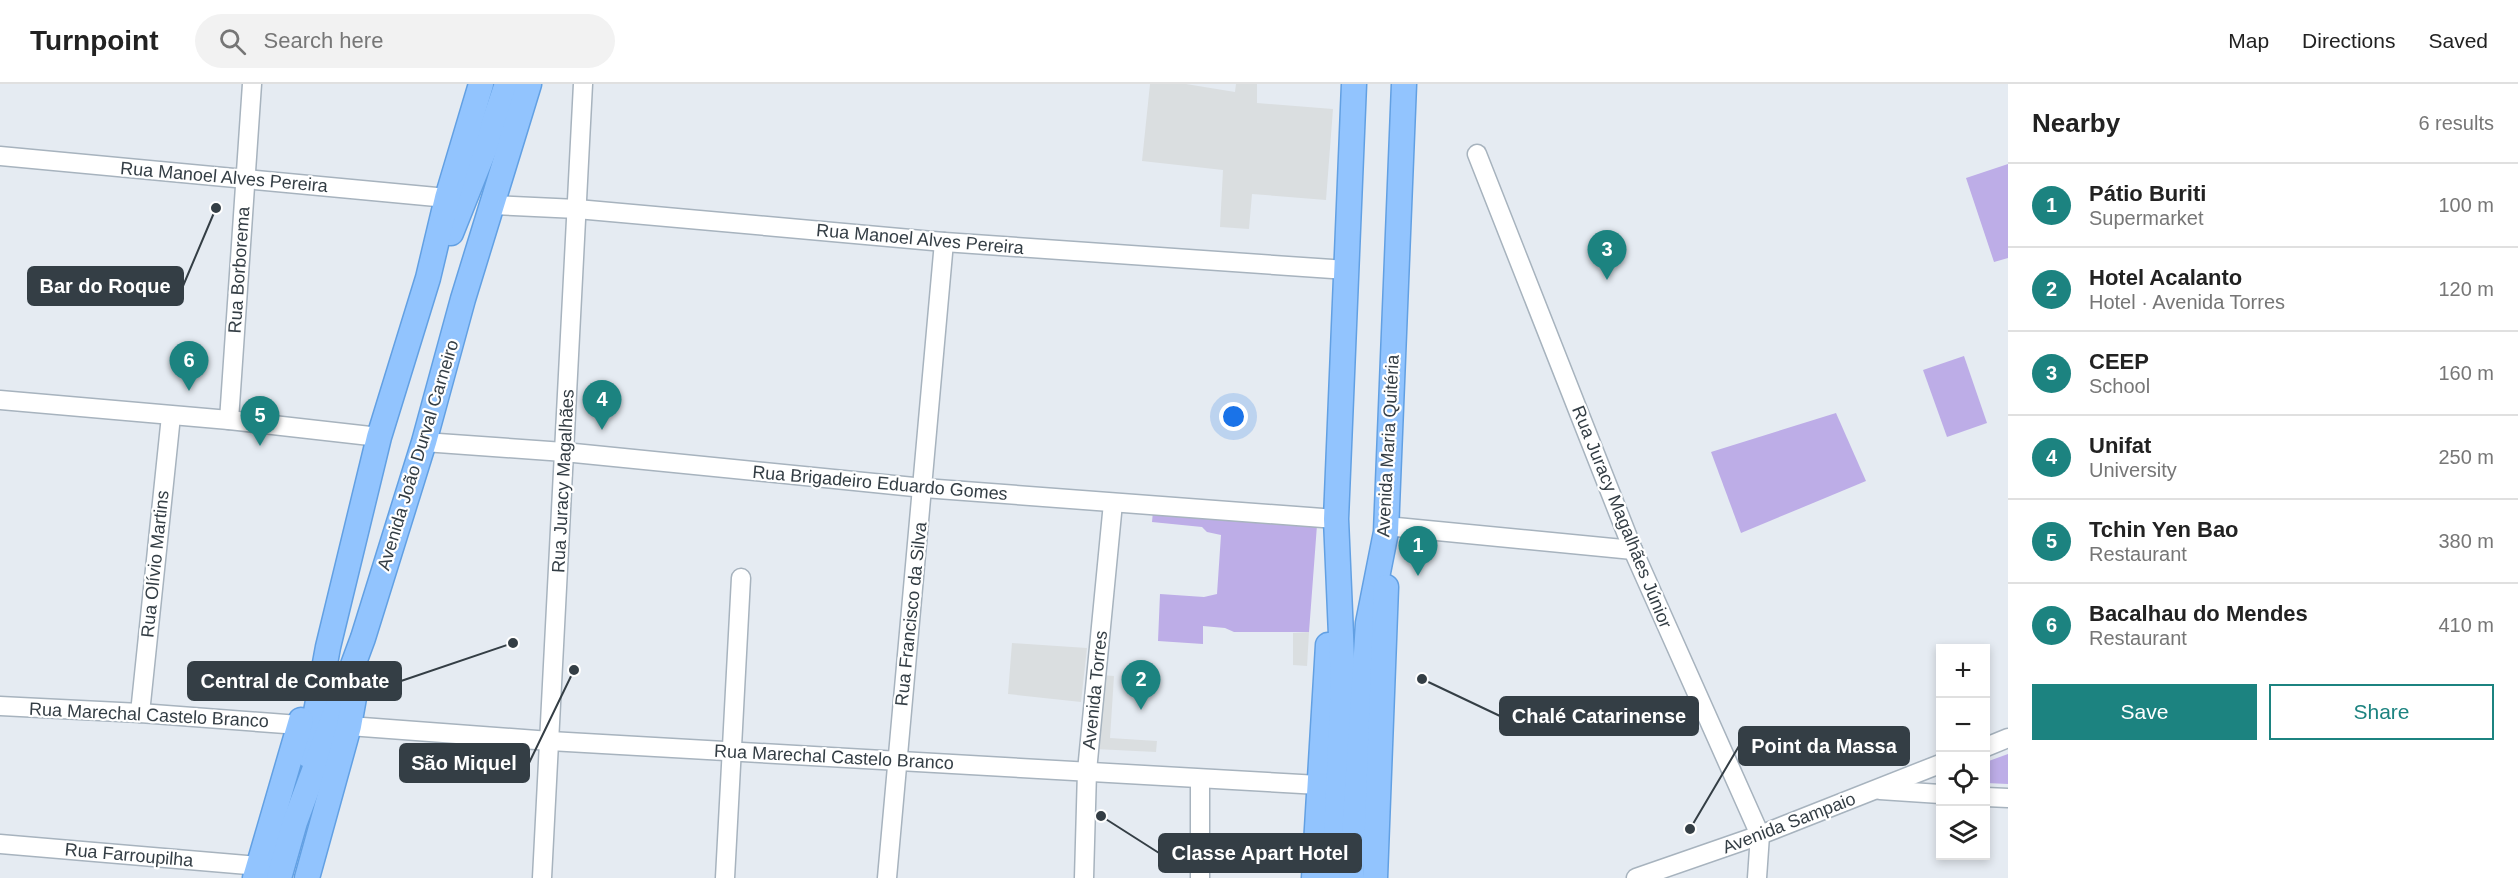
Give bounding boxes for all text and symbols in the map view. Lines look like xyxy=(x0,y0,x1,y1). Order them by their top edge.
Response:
search box xyxy=(195,14,615,68)
text: Turnpoint xyxy=(30,25,159,56)
icon: search xyxy=(216,25,249,58)
text: Search here xyxy=(264,28,383,53)
text: Map xyxy=(2228,29,2269,52)
text: Directions xyxy=(2302,29,2395,52)
text: Saved xyxy=(2428,29,2488,52)
text: Nearby xyxy=(2032,108,2120,138)
text: 6 results xyxy=(2418,112,2494,134)
street label: Rua Manoel Alves Pereira xyxy=(119,158,330,196)
text: Pátio Buriti xyxy=(2089,181,2206,206)
text: 1 xyxy=(2046,194,2057,216)
text: 100 m xyxy=(2438,194,2494,216)
street label: Rua Borborema xyxy=(225,205,253,334)
text: Supermarket xyxy=(2089,207,2204,229)
street label: Rua Manoel Alves Pereira xyxy=(815,220,1026,258)
pin: 3 xyxy=(1588,230,1626,280)
text: Hotel Acalanto xyxy=(2089,265,2242,290)
callout: Bar do Roque xyxy=(28,267,183,305)
text: Bar do Roque xyxy=(39,275,171,297)
text: 2 xyxy=(2046,278,2057,300)
text: 120 m xyxy=(2438,278,2494,300)
text: Hotel · Avenida Torres xyxy=(2089,291,2285,313)
street label: Avenida João Durval Carneiro xyxy=(373,337,463,573)
pin: 6 xyxy=(170,342,208,391)
text: CEEP xyxy=(2089,349,2149,374)
street label: Avenida Maria Quitéria xyxy=(1373,353,1403,538)
text: 3 xyxy=(2046,362,2057,384)
text: 160 m xyxy=(2438,362,2494,384)
text: School xyxy=(2089,375,2150,397)
pin: 4 xyxy=(582,380,622,430)
street label: Rua Juracy Magalhães xyxy=(548,389,578,573)
pin: 5 xyxy=(240,396,280,446)
your location xyxy=(1219,402,1248,431)
street label: Rua Juracy Magalhães Júnior xyxy=(1568,403,1676,631)
text: Unifat xyxy=(2089,433,2151,458)
text: 4 xyxy=(2046,446,2057,468)
text: 250 m xyxy=(2438,446,2494,468)
text: University xyxy=(2089,459,2177,481)
street label: Rua Brigadeiro Eduardo Gomes xyxy=(752,462,1008,504)
street label: Rua Olívio Martins xyxy=(137,489,173,639)
text: Tchin Yen Bao xyxy=(2089,517,2239,542)
street label: Rua Francisco da Silva xyxy=(891,520,931,707)
pin: 1 xyxy=(1398,526,1438,576)
text: 5 xyxy=(2046,530,2057,552)
text: 380 m xyxy=(2438,530,2494,552)
text: Restaurant xyxy=(2089,543,2187,565)
text: Bacalhau do Mendes xyxy=(2089,601,2308,626)
text: 6 xyxy=(2046,614,2057,636)
text: 410 m xyxy=(2438,614,2494,636)
text: Restaurant xyxy=(2089,627,2187,649)
street label: Avenida Torres xyxy=(1079,630,1111,750)
map controls xyxy=(1936,644,1990,860)
button: + xyxy=(1936,644,1990,698)
pin: 2 xyxy=(1122,660,1160,710)
callout: Central de Combate xyxy=(188,662,401,700)
text: Central de Combate xyxy=(201,670,389,692)
button: Save xyxy=(2032,684,2257,740)
button: Share xyxy=(2269,684,2494,740)
callout: Chalé Catarinense xyxy=(1500,697,1698,735)
button: − xyxy=(1936,698,1990,752)
street label: Rua Marechal Castelo Branco xyxy=(29,699,269,731)
text: Chalé Catarinense xyxy=(1512,705,1686,727)
callout: Point da Massa xyxy=(1739,727,1909,765)
text: Point da Massa xyxy=(1751,735,1898,757)
street label: Rua Marechal Castelo Branco xyxy=(714,741,954,773)
callout: São Miquel xyxy=(400,744,529,782)
text: São Miquel xyxy=(411,752,517,774)
button: locate xyxy=(1936,752,1990,806)
street label: Avenida Sampaio xyxy=(1720,788,1858,858)
button: layers xyxy=(1936,806,1990,860)
callout: Classe Apart Hotel xyxy=(1159,834,1361,872)
street label: Rua Farroupilha xyxy=(64,839,195,871)
text: Classe Apart Hotel xyxy=(1171,842,1349,864)

